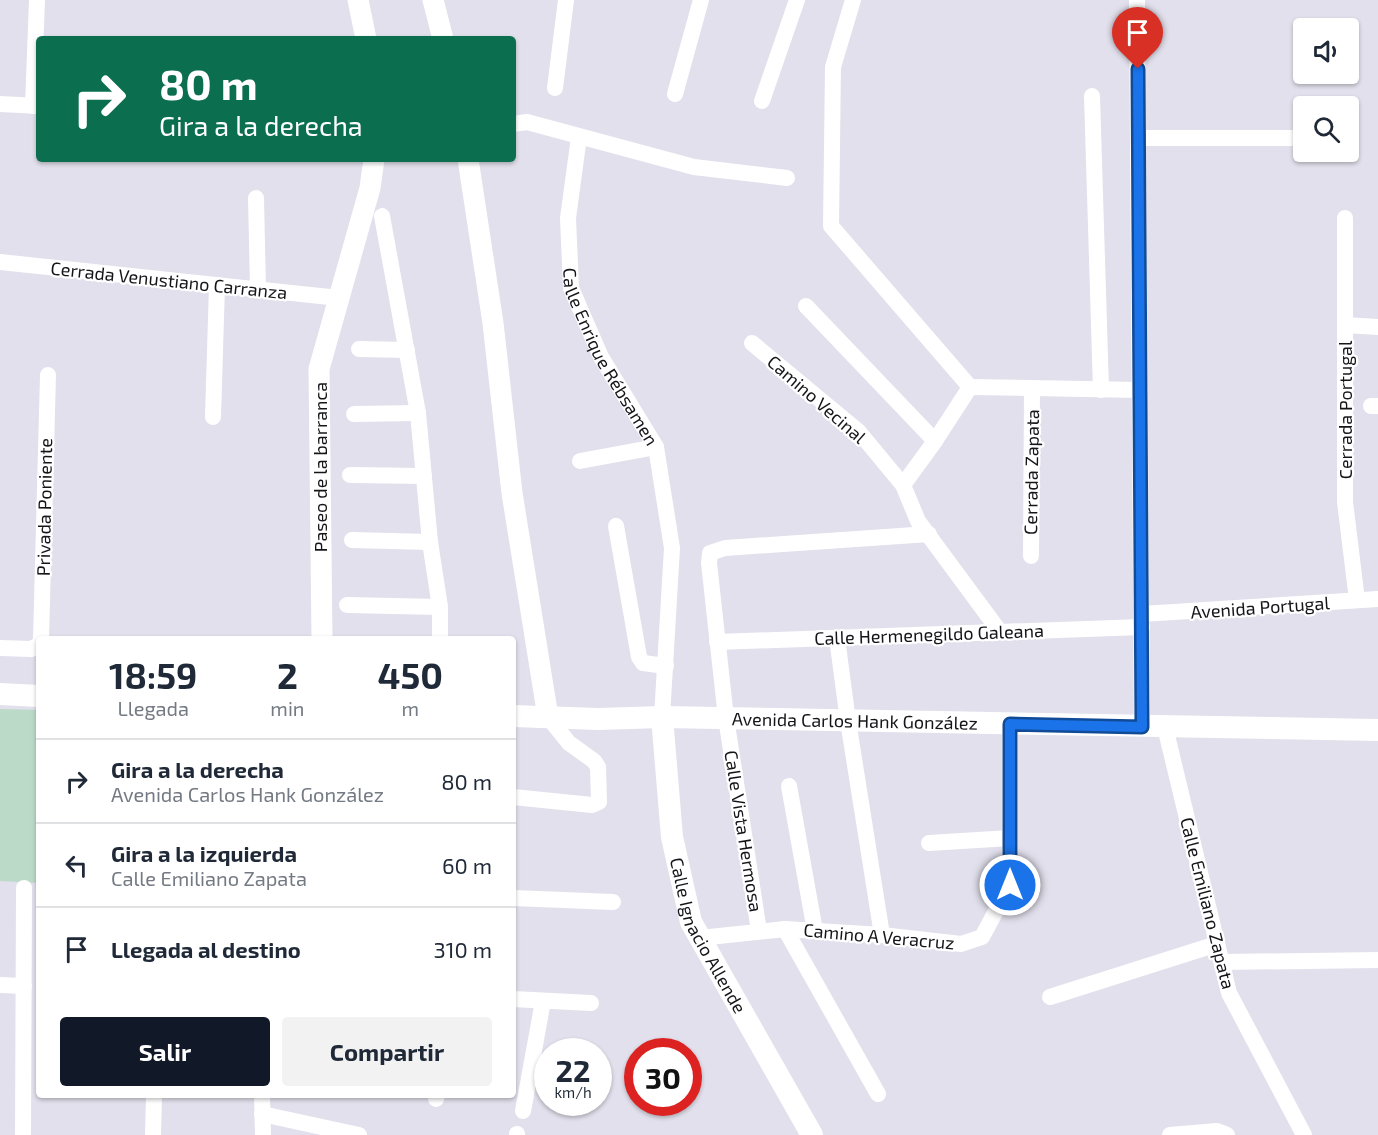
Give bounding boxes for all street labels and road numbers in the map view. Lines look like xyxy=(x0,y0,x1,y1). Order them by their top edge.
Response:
street label: Cerrada Venustiano Carranza xyxy=(50,257,288,303)
street label: Calle Enrique Rébsamen xyxy=(559,267,663,449)
street label: Cerrada Portugal xyxy=(1334,340,1356,479)
street label: Camino Vecinal xyxy=(763,350,871,448)
street label: Paseo de la barranca xyxy=(309,382,331,552)
street label: Cerrada Zapata xyxy=(1019,409,1043,535)
street label: Privada Poniente xyxy=(32,438,56,576)
street label: Avenida Portugal xyxy=(1190,591,1331,623)
street label: Calle Hermenegildo Galeana xyxy=(814,619,1044,649)
street label: Avenida Carlos Hank González xyxy=(732,707,978,734)
street label: Calle Vista Hermosa xyxy=(720,749,768,913)
street label: Calle Emiliano Zapata xyxy=(1176,815,1240,991)
street label: Calle Ignacio Allende xyxy=(666,855,751,1017)
street label: Camino A Veracruz xyxy=(803,918,955,954)

